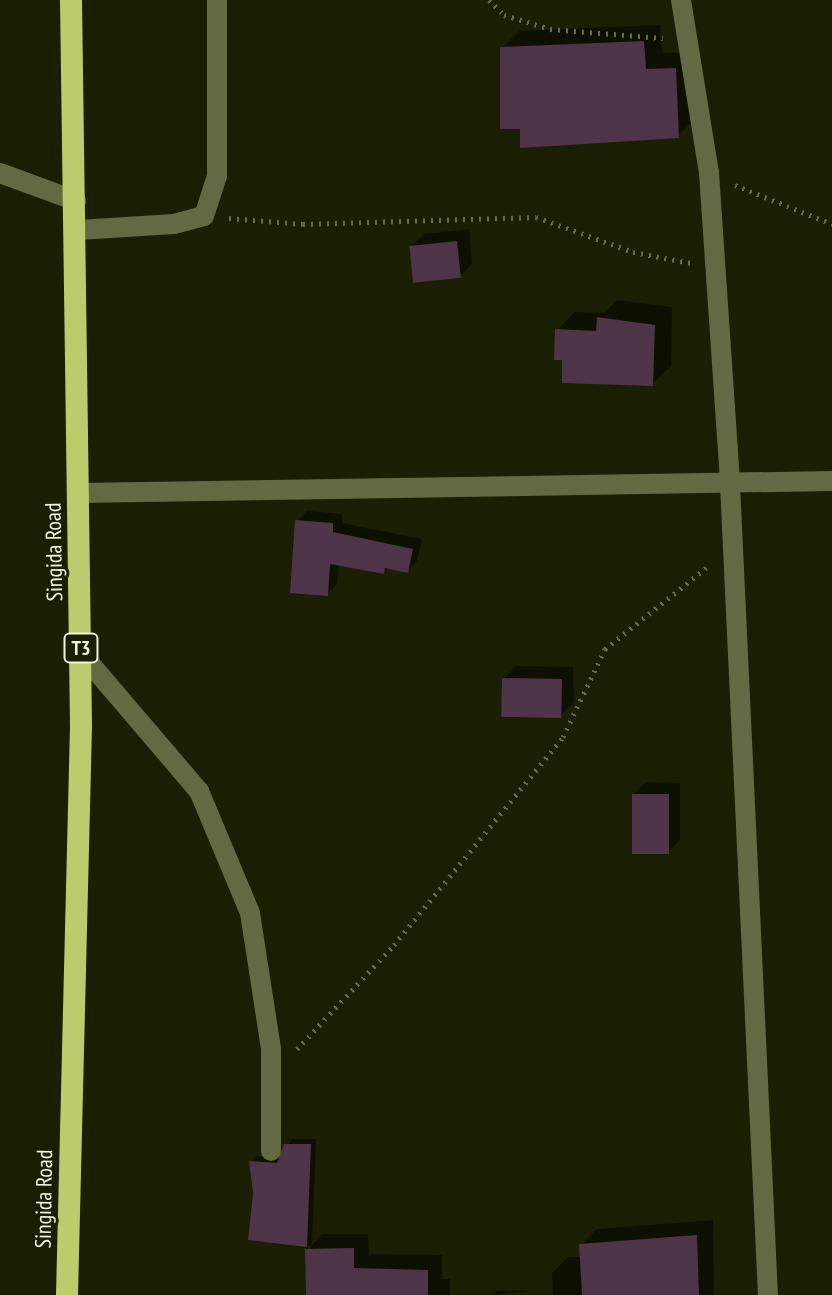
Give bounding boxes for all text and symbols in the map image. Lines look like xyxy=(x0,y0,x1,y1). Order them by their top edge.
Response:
street label: Singida Road xyxy=(40,502,68,602)
road number: T3 xyxy=(63,632,99,664)
street label: Singida Road xyxy=(30,1149,58,1249)

